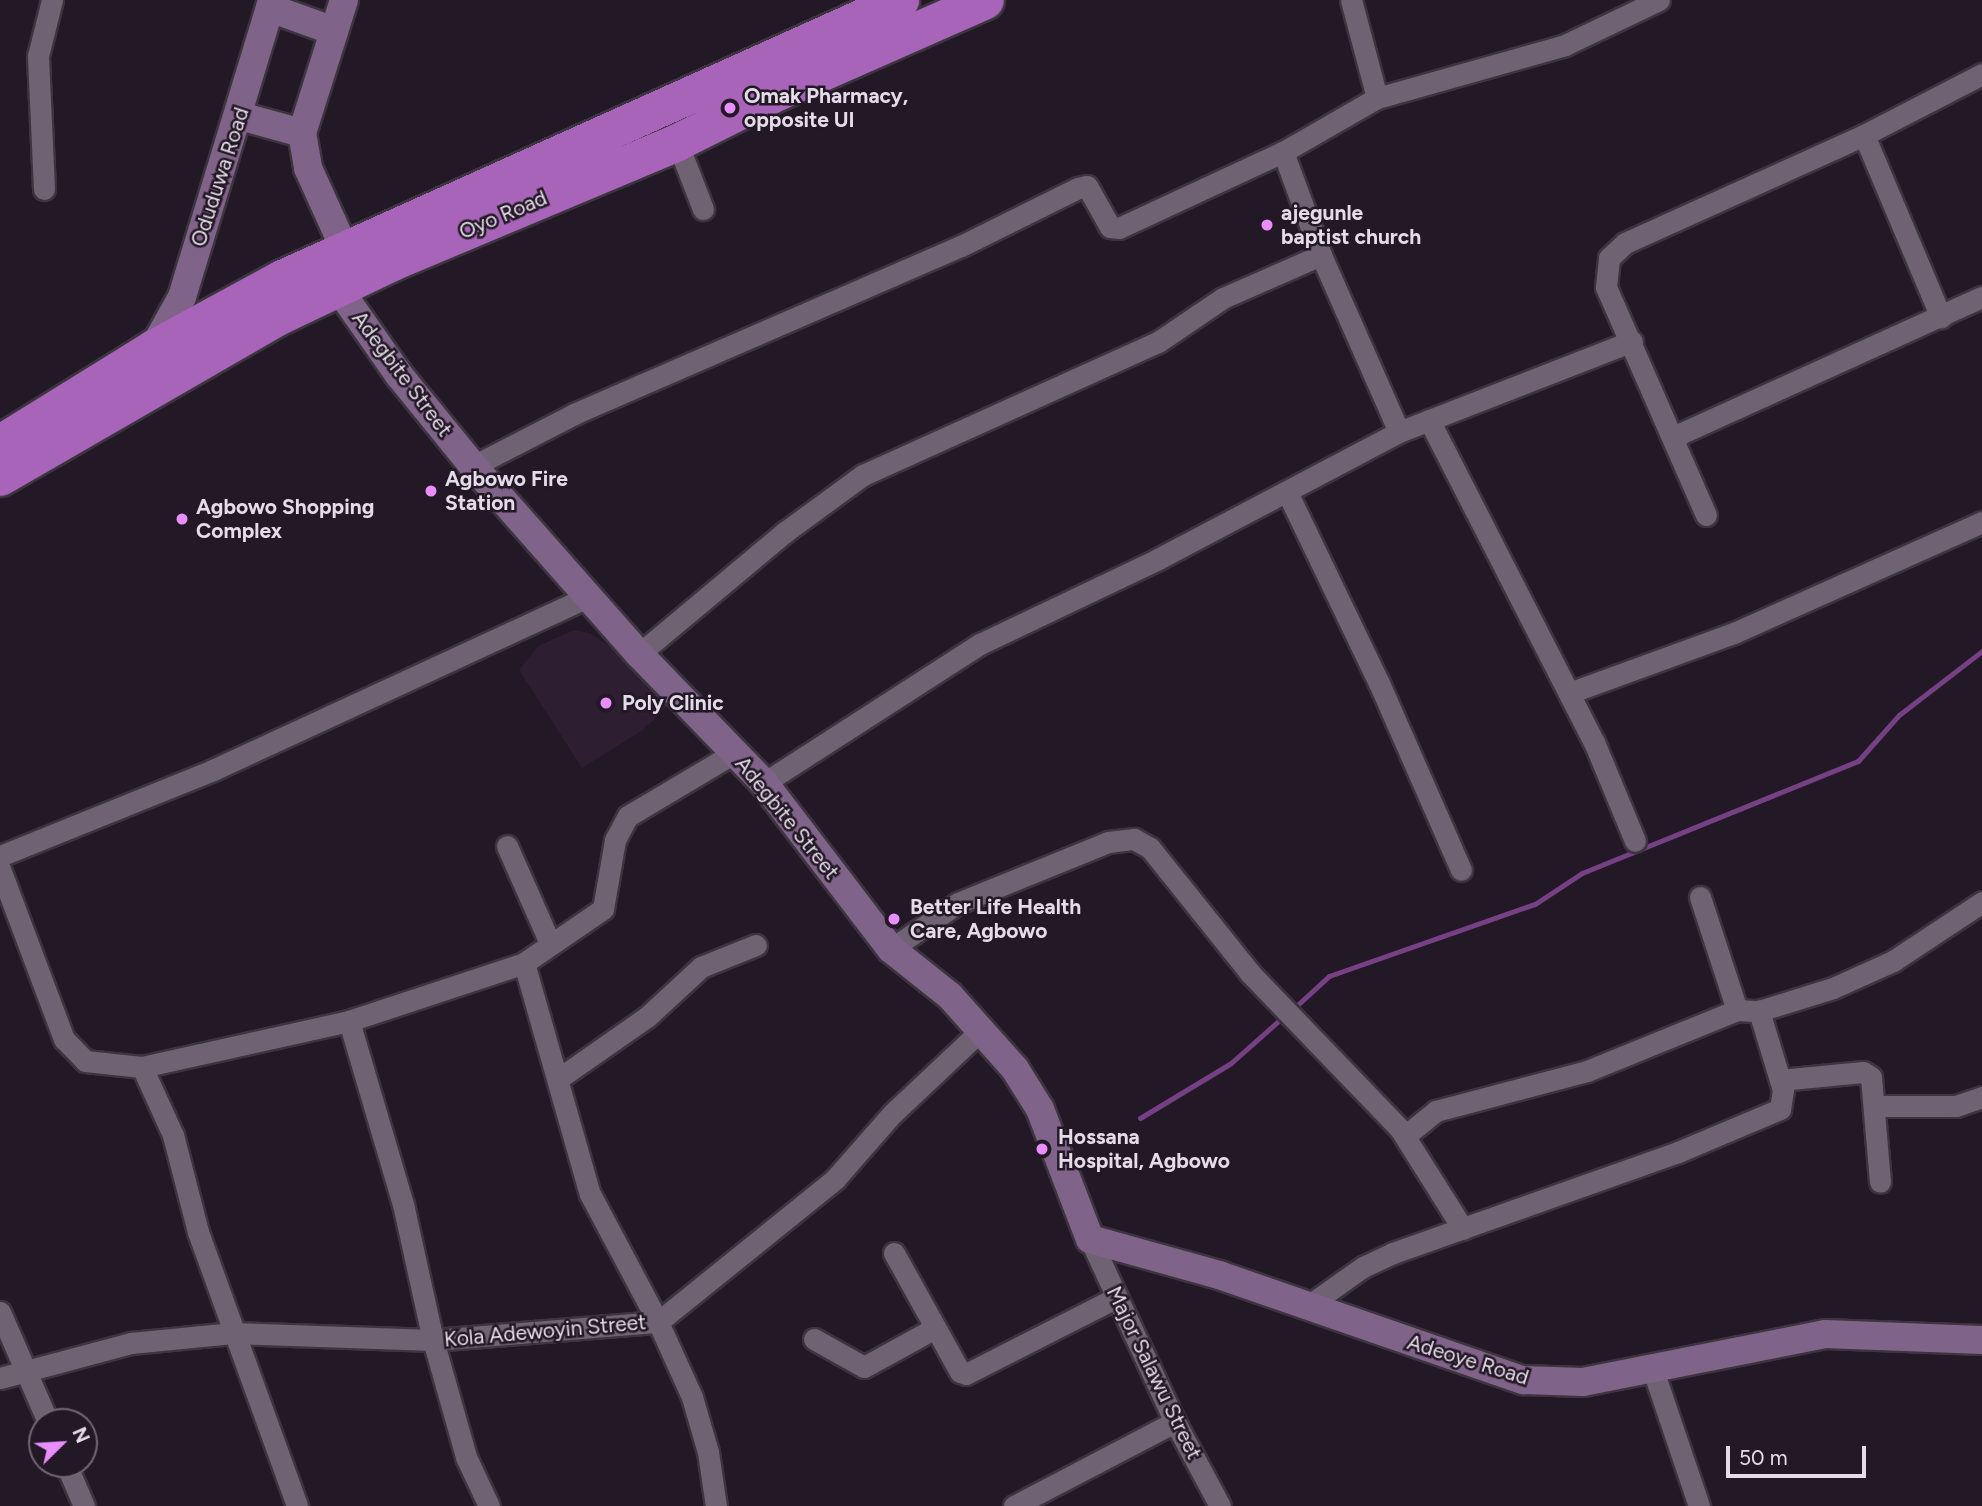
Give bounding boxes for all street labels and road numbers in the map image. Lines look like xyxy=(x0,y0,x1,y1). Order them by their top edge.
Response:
street label: Oduduwa Road xyxy=(186,104,254,250)
street label: Oyo Road xyxy=(455,185,551,245)
street label: Adegbite Street xyxy=(347,306,457,442)
street label: Adegbite Street xyxy=(730,752,844,884)
street label: Major Salawu Street xyxy=(1101,1282,1207,1464)
street label: Kola Adewoyin Street xyxy=(443,1310,647,1352)
street label: Adeoye Road xyxy=(1404,1330,1532,1390)

